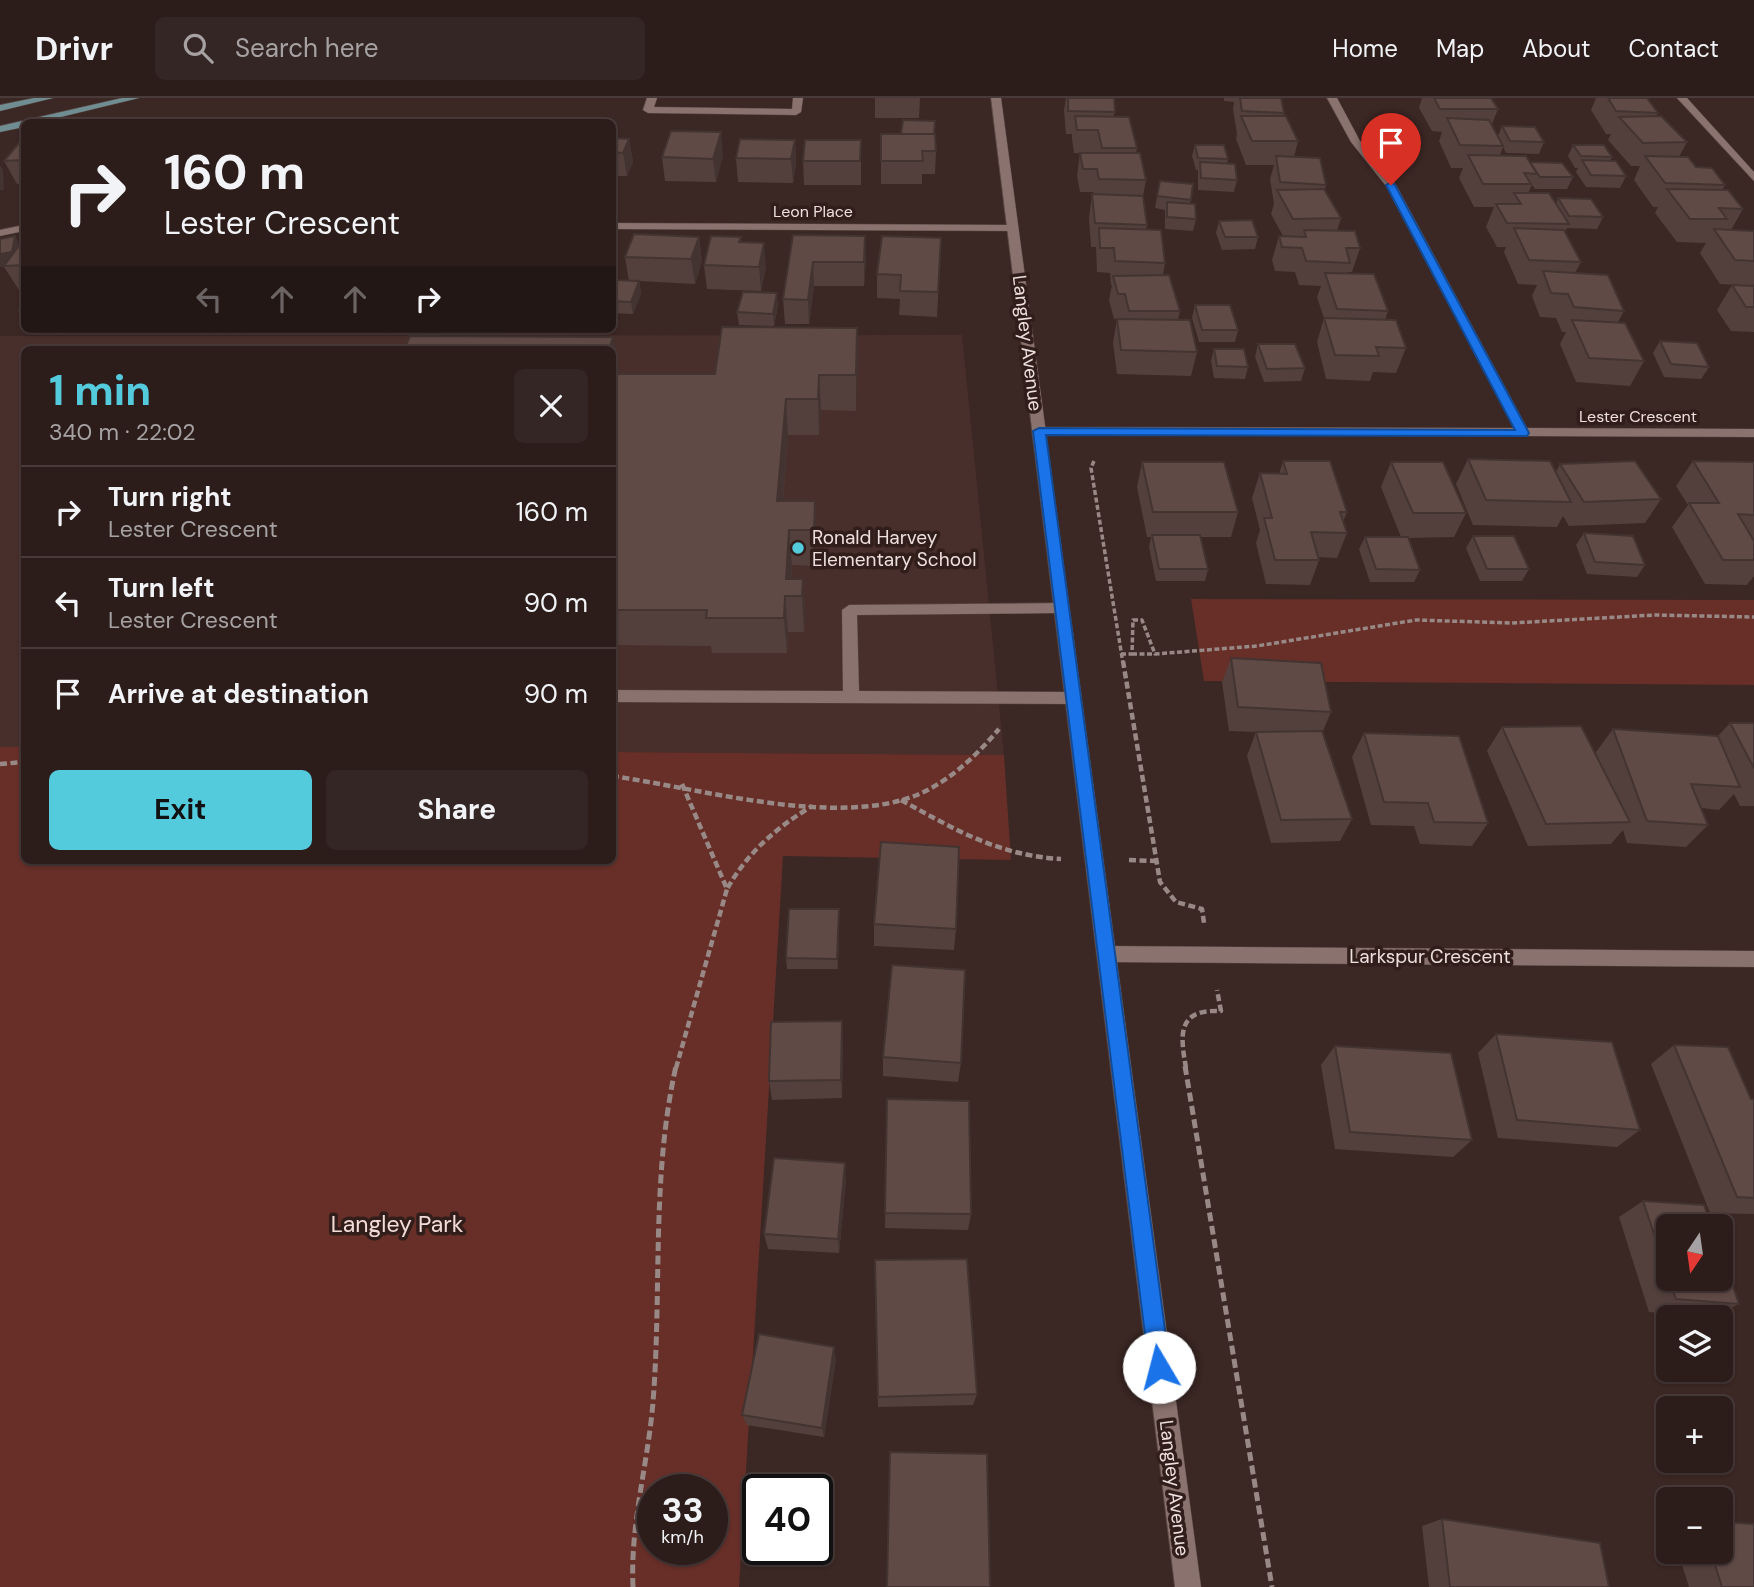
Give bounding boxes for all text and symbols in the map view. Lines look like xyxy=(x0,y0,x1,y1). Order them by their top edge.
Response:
search box xyxy=(155,17,645,80)
text: Drivr xyxy=(35,27,113,70)
icon: search xyxy=(179,29,217,67)
text: Search here xyxy=(235,31,378,65)
text: Home xyxy=(1332,33,1398,64)
text: Map xyxy=(1436,33,1484,64)
text: About xyxy=(1522,33,1591,64)
text: Contact xyxy=(1629,33,1719,64)
pin xyxy=(1361,113,1421,185)
icon: arrive xyxy=(1372,124,1410,162)
text: 160 m xyxy=(164,140,305,204)
icon: right xyxy=(49,147,140,238)
street label: Leon Place xyxy=(773,201,853,222)
text: Lester Crescent xyxy=(164,202,400,244)
street label: Langley Avenue xyxy=(1007,274,1048,412)
icon: left xyxy=(190,280,228,318)
icon: ahead xyxy=(263,280,301,318)
icon: ahead xyxy=(336,280,374,318)
icon: right xyxy=(409,280,447,318)
text: 1 min xyxy=(49,363,151,418)
button: close xyxy=(514,369,588,443)
street label: Lester Crescent xyxy=(1579,406,1697,427)
text: 340 m · 22:02 xyxy=(49,417,196,447)
text: Turn right xyxy=(108,480,232,514)
icon: right xyxy=(49,493,87,531)
text: 160 m xyxy=(516,495,588,529)
text: Lester Crescent xyxy=(108,514,278,544)
place label: Ronald Harvey Elementary School xyxy=(812,525,976,572)
marker: Ronald Harvey Elementary School xyxy=(790,540,806,556)
text: Turn left xyxy=(108,571,215,605)
icon: left xyxy=(49,584,87,622)
text: 90 m xyxy=(524,586,588,620)
text: Lester Crescent xyxy=(108,605,278,635)
icon: arrive xyxy=(49,675,87,713)
text: Arrive at destination xyxy=(108,677,369,711)
text: 90 m xyxy=(524,677,588,711)
button: Exit xyxy=(49,770,312,850)
button: Share xyxy=(326,770,588,850)
street label: Larkspur Crescent xyxy=(1349,944,1511,969)
park label: Langley Park xyxy=(331,1209,464,1239)
north arrow xyxy=(1656,1214,1732,1292)
map controls xyxy=(1656,1214,1733,1564)
button: layers xyxy=(1656,1305,1733,1382)
position arrow xyxy=(1122,1330,1196,1404)
button: + xyxy=(1656,1396,1733,1473)
street label: Langley Avenue xyxy=(1154,1419,1195,1557)
speed limit sign: 40 xyxy=(742,1474,833,1565)
text: 33 xyxy=(661,1487,704,1533)
button: − xyxy=(1656,1487,1733,1564)
text: km/h xyxy=(661,1525,704,1549)

